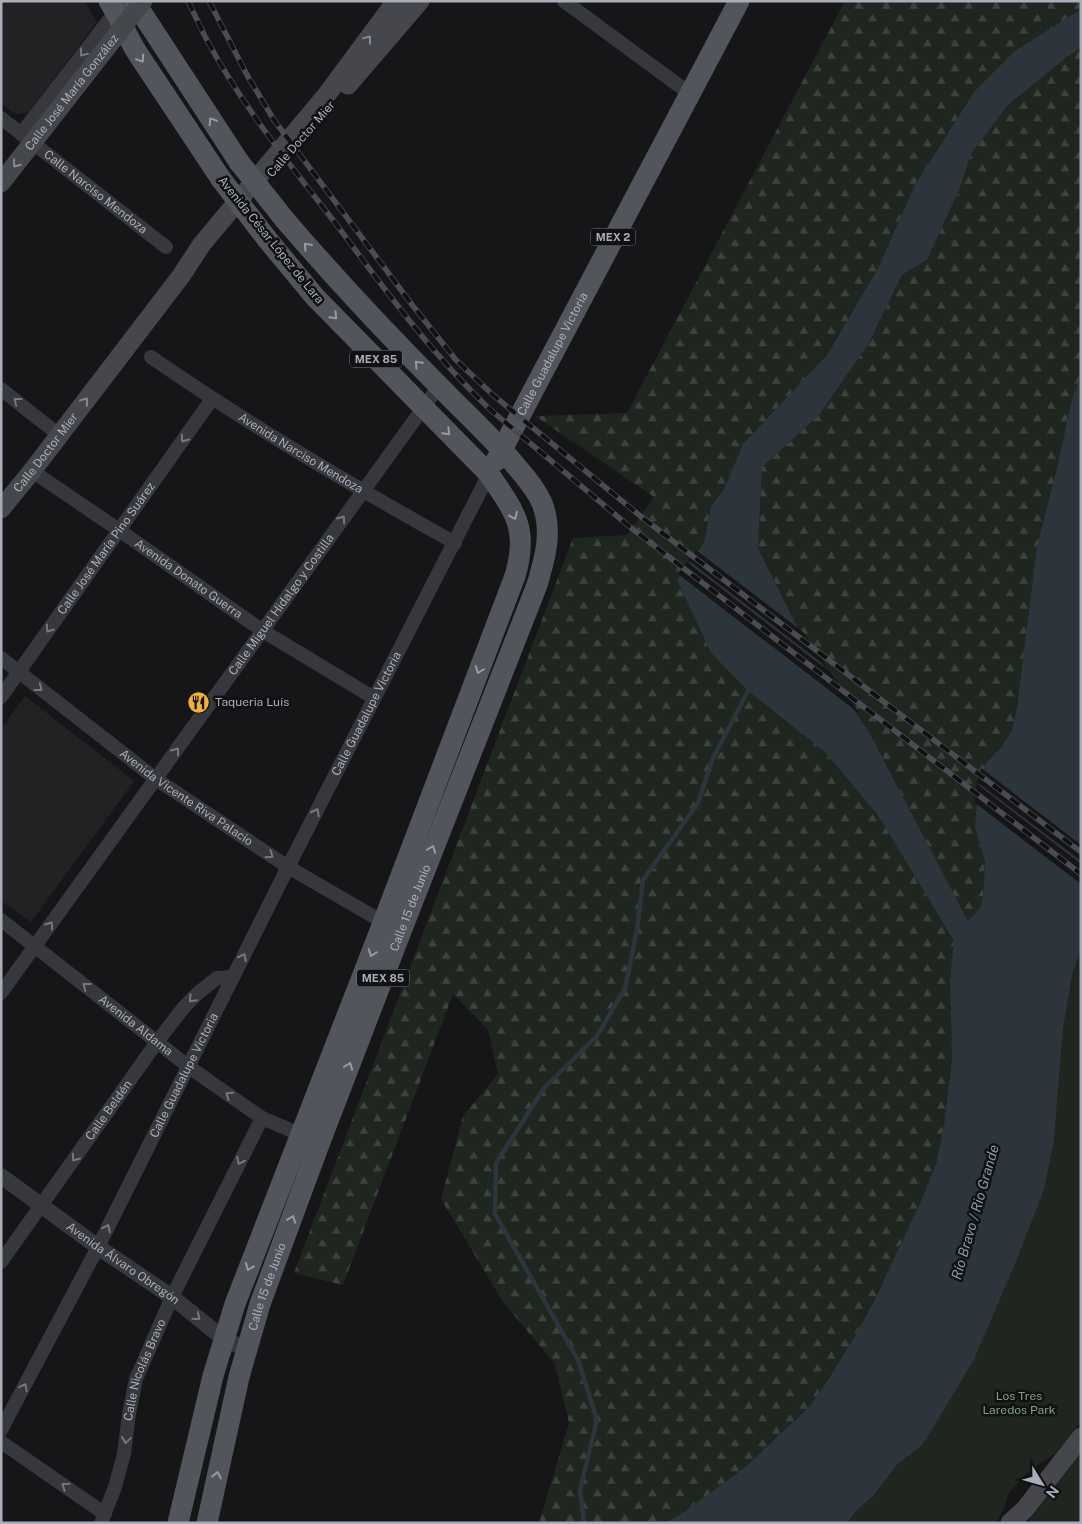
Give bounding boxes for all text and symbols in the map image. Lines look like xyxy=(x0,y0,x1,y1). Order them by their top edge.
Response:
street label: Calle José María González xyxy=(22,31,122,153)
one-way arrow xyxy=(362,35,371,45)
one-way arrow xyxy=(81,47,89,56)
one-way arrow xyxy=(135,53,144,63)
street label: Calle Doctor Mier xyxy=(264,98,338,180)
one-way arrow xyxy=(209,117,218,127)
street label: Calle Narciso Mendoza xyxy=(41,147,150,237)
one-way arrow xyxy=(13,158,22,168)
street label: Avenida César López de Lara xyxy=(215,174,327,306)
road number: MEX 2 xyxy=(590,228,636,246)
one-way arrow xyxy=(304,242,313,251)
street label: Calle Guadalupe Victoria xyxy=(514,290,591,418)
one-way arrow xyxy=(328,310,337,319)
road number: MEX 85 xyxy=(350,350,402,368)
one-way arrow xyxy=(415,361,424,370)
one-way arrow xyxy=(13,397,22,406)
one-way arrow xyxy=(79,397,88,407)
street label: Calle Doctor Mier xyxy=(11,410,81,495)
street label: Avenida Narciso Mendoza xyxy=(236,410,366,496)
one-way arrow xyxy=(441,426,450,435)
one-way arrow xyxy=(181,433,189,442)
street label: Calle José María Pino Suárez xyxy=(55,479,158,617)
one-way arrow xyxy=(508,511,518,520)
one-way arrow xyxy=(336,515,345,525)
street label: Calle Miguel Hidalgo y Costilla xyxy=(226,531,337,678)
street label: Avenida Donato Guerra xyxy=(132,536,245,621)
one-way arrow xyxy=(46,623,55,633)
street label: Calle Guadalupe Victoria xyxy=(329,649,404,778)
one-way arrow xyxy=(475,665,486,674)
one-way arrow xyxy=(33,683,42,691)
restaurant icon: Taqueria Luis xyxy=(187,690,211,714)
place label: Taqueria Luis xyxy=(215,695,289,709)
street label: Avenida Vicente Riva Palacio xyxy=(117,746,256,849)
one-way arrow xyxy=(170,747,179,757)
one-way arrow xyxy=(310,808,320,817)
one-way arrow xyxy=(426,846,436,854)
one-way arrow xyxy=(265,849,274,858)
street label: Calle 15 de Junio xyxy=(387,862,434,953)
one-way arrow xyxy=(44,921,53,931)
one-way arrow xyxy=(368,948,378,956)
one-way arrow xyxy=(237,953,247,962)
road number: MEX 85 xyxy=(357,970,409,986)
one-way arrow xyxy=(82,983,92,992)
street label: Avenida Aldama xyxy=(96,992,175,1059)
one-way arrow xyxy=(189,993,198,1002)
street label: Calle Guadalupe Victoria xyxy=(147,1011,221,1140)
one-way arrow xyxy=(343,1063,353,1071)
street label: Calle Beldén xyxy=(82,1077,135,1143)
one-way arrow xyxy=(225,1092,235,1101)
water label: Río Bravo / Rio Grande xyxy=(948,1142,1002,1281)
one-way arrow xyxy=(72,1152,81,1162)
one-way arrow xyxy=(236,1156,246,1165)
one-way arrow xyxy=(286,1215,296,1223)
street label: Avenida Álvaro Obregón xyxy=(64,1219,182,1307)
one-way arrow xyxy=(101,1224,111,1233)
street label: Calle 15 de Junio xyxy=(246,1241,289,1332)
one-way arrow xyxy=(245,1262,256,1271)
one-way arrow xyxy=(191,1312,200,1320)
street label: Calle Nicolás Bravo xyxy=(121,1317,169,1422)
one-way arrow xyxy=(18,1383,28,1392)
park label: Los Tres Laredos Park xyxy=(982,1389,1056,1417)
one-way arrow xyxy=(121,1435,131,1444)
north arrow xyxy=(1017,1459,1067,1509)
one-way arrow xyxy=(211,1471,222,1479)
one-way arrow xyxy=(61,1483,71,1492)
text: N xyxy=(1043,1483,1062,1501)

